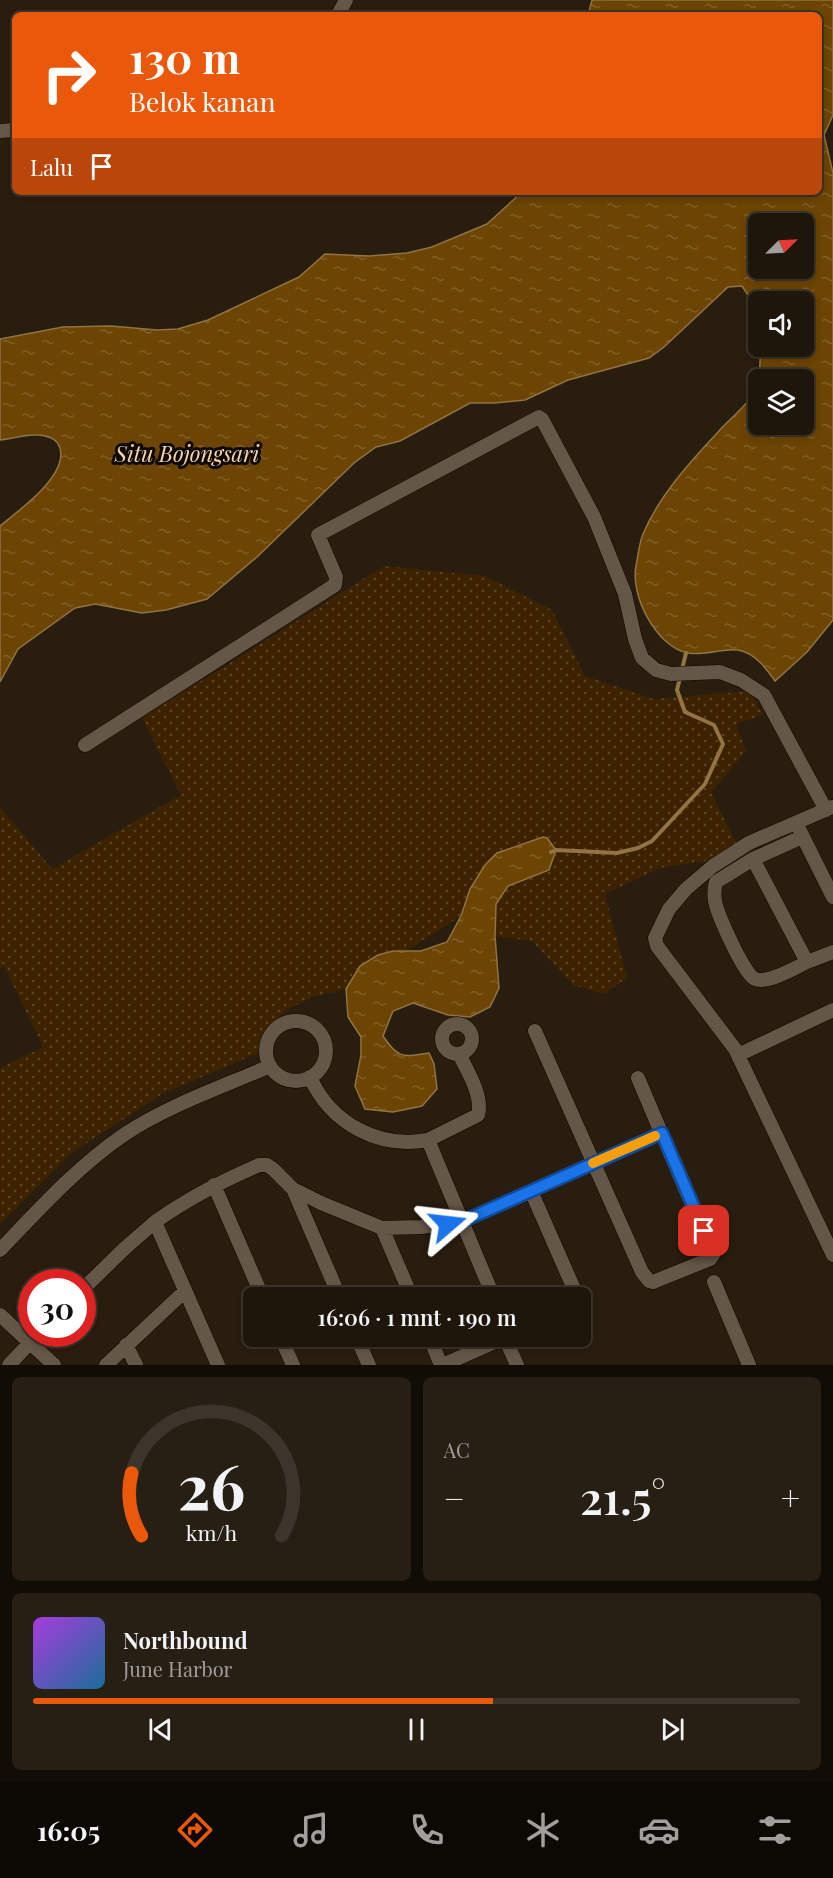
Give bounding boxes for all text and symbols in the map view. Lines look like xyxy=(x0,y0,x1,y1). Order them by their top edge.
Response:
text: 130 m xyxy=(129,29,240,85)
icon: right xyxy=(30,36,108,114)
text: Belok kanan xyxy=(129,83,276,119)
icon: arrive xyxy=(85,150,118,183)
text: Lalu xyxy=(30,152,73,182)
north arrow xyxy=(748,213,814,279)
map controls xyxy=(748,213,814,435)
button: sound xyxy=(748,291,814,357)
button: layers xyxy=(748,369,814,435)
water label: Situ Bojongsari xyxy=(114,438,259,468)
position arrow xyxy=(416,1192,480,1256)
pin xyxy=(678,1205,729,1256)
icon: arrive xyxy=(687,1214,720,1247)
speed limit sign: 30 xyxy=(18,1269,96,1347)
text: 16:06 · 1 mnt · 190 m xyxy=(318,1302,516,1332)
text: AC xyxy=(444,1436,470,1463)
text: 26 xyxy=(177,1442,245,1526)
text: 21.5° xyxy=(580,1466,666,1526)
text: − xyxy=(444,1475,465,1519)
text: + xyxy=(781,1475,800,1519)
text: km/h xyxy=(186,1518,237,1546)
text: Northbound xyxy=(123,1625,248,1655)
text: June Harbor xyxy=(123,1655,233,1682)
icon: previous xyxy=(144,1713,177,1746)
icon: pause xyxy=(400,1713,433,1746)
icon: next xyxy=(656,1713,689,1746)
icon: directions xyxy=(174,1809,216,1851)
icon: music xyxy=(290,1809,332,1851)
icon: phone xyxy=(406,1809,448,1851)
icon: climate xyxy=(522,1809,564,1851)
icon: car xyxy=(638,1809,680,1851)
icon: filters xyxy=(754,1809,796,1851)
text: 16:05 xyxy=(37,1812,100,1848)

